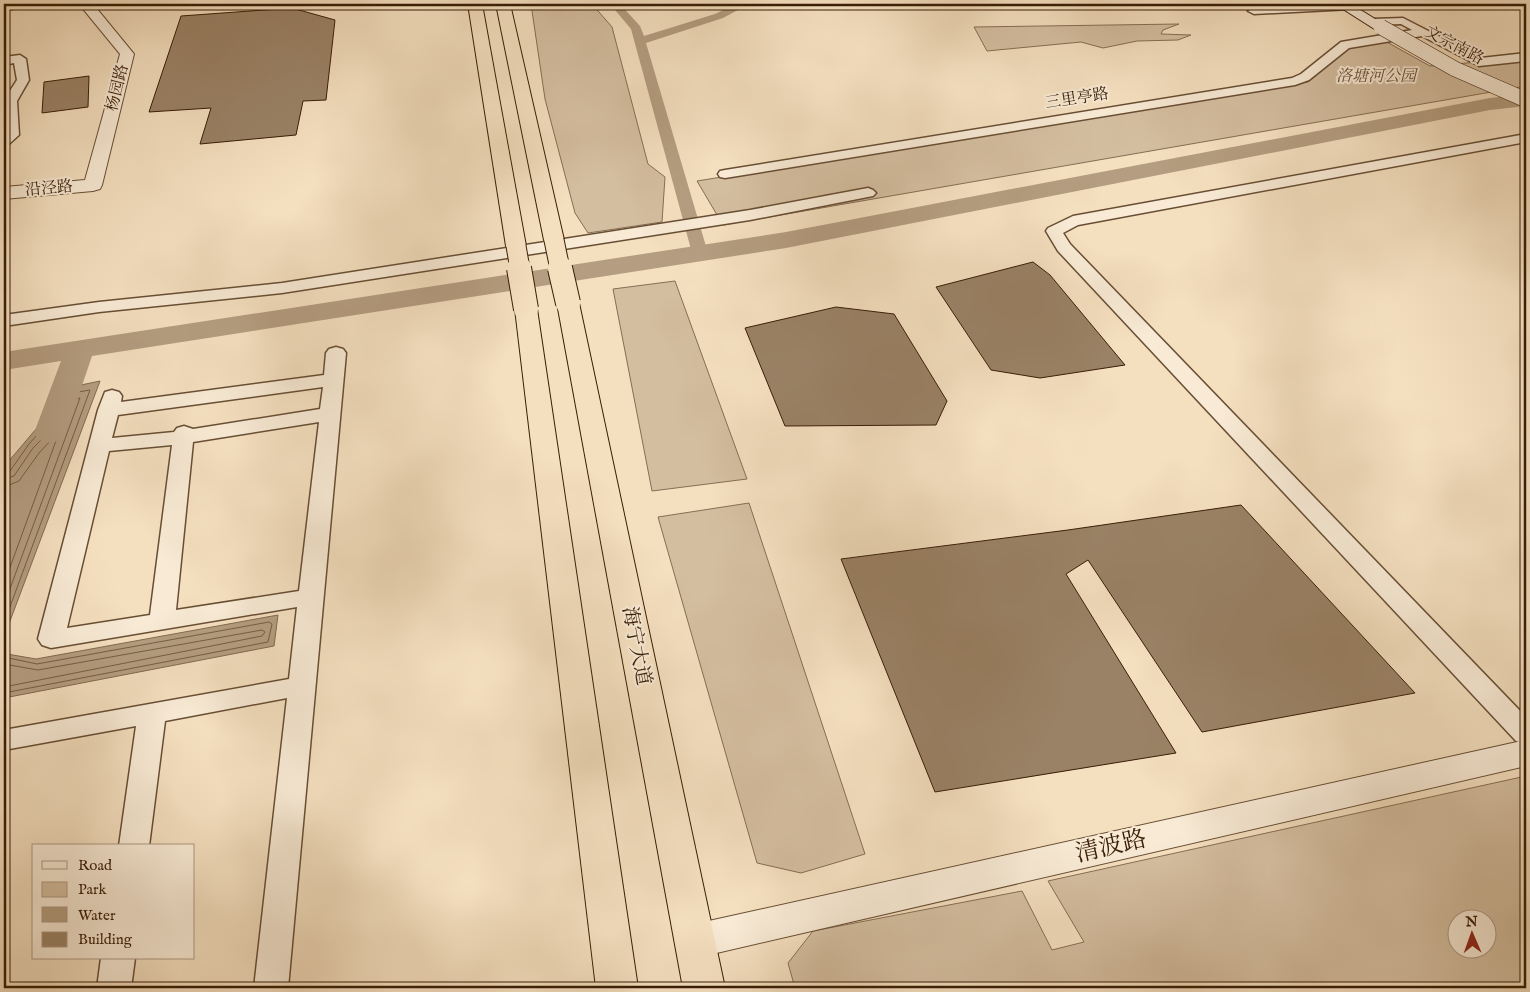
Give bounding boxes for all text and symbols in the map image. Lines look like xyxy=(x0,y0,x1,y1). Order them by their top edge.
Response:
street label: 文宗南路 xyxy=(1421,22,1487,70)
street label: 杨园路 xyxy=(102,62,134,114)
park label: 洛塘河公园 xyxy=(1336,67,1419,87)
street label: 三里亭路 xyxy=(1044,84,1110,114)
street label: 沿泾路 xyxy=(24,177,74,201)
street label: 海宁大道 xyxy=(616,604,656,688)
street label: 清波路 xyxy=(1072,824,1150,870)
legend xyxy=(32,844,195,960)
text: Road xyxy=(78,856,113,875)
text: Park xyxy=(78,880,108,899)
text: Water xyxy=(78,906,116,925)
north arrow xyxy=(1448,910,1498,960)
text: N xyxy=(1464,913,1478,931)
text: Building xyxy=(78,930,133,949)

